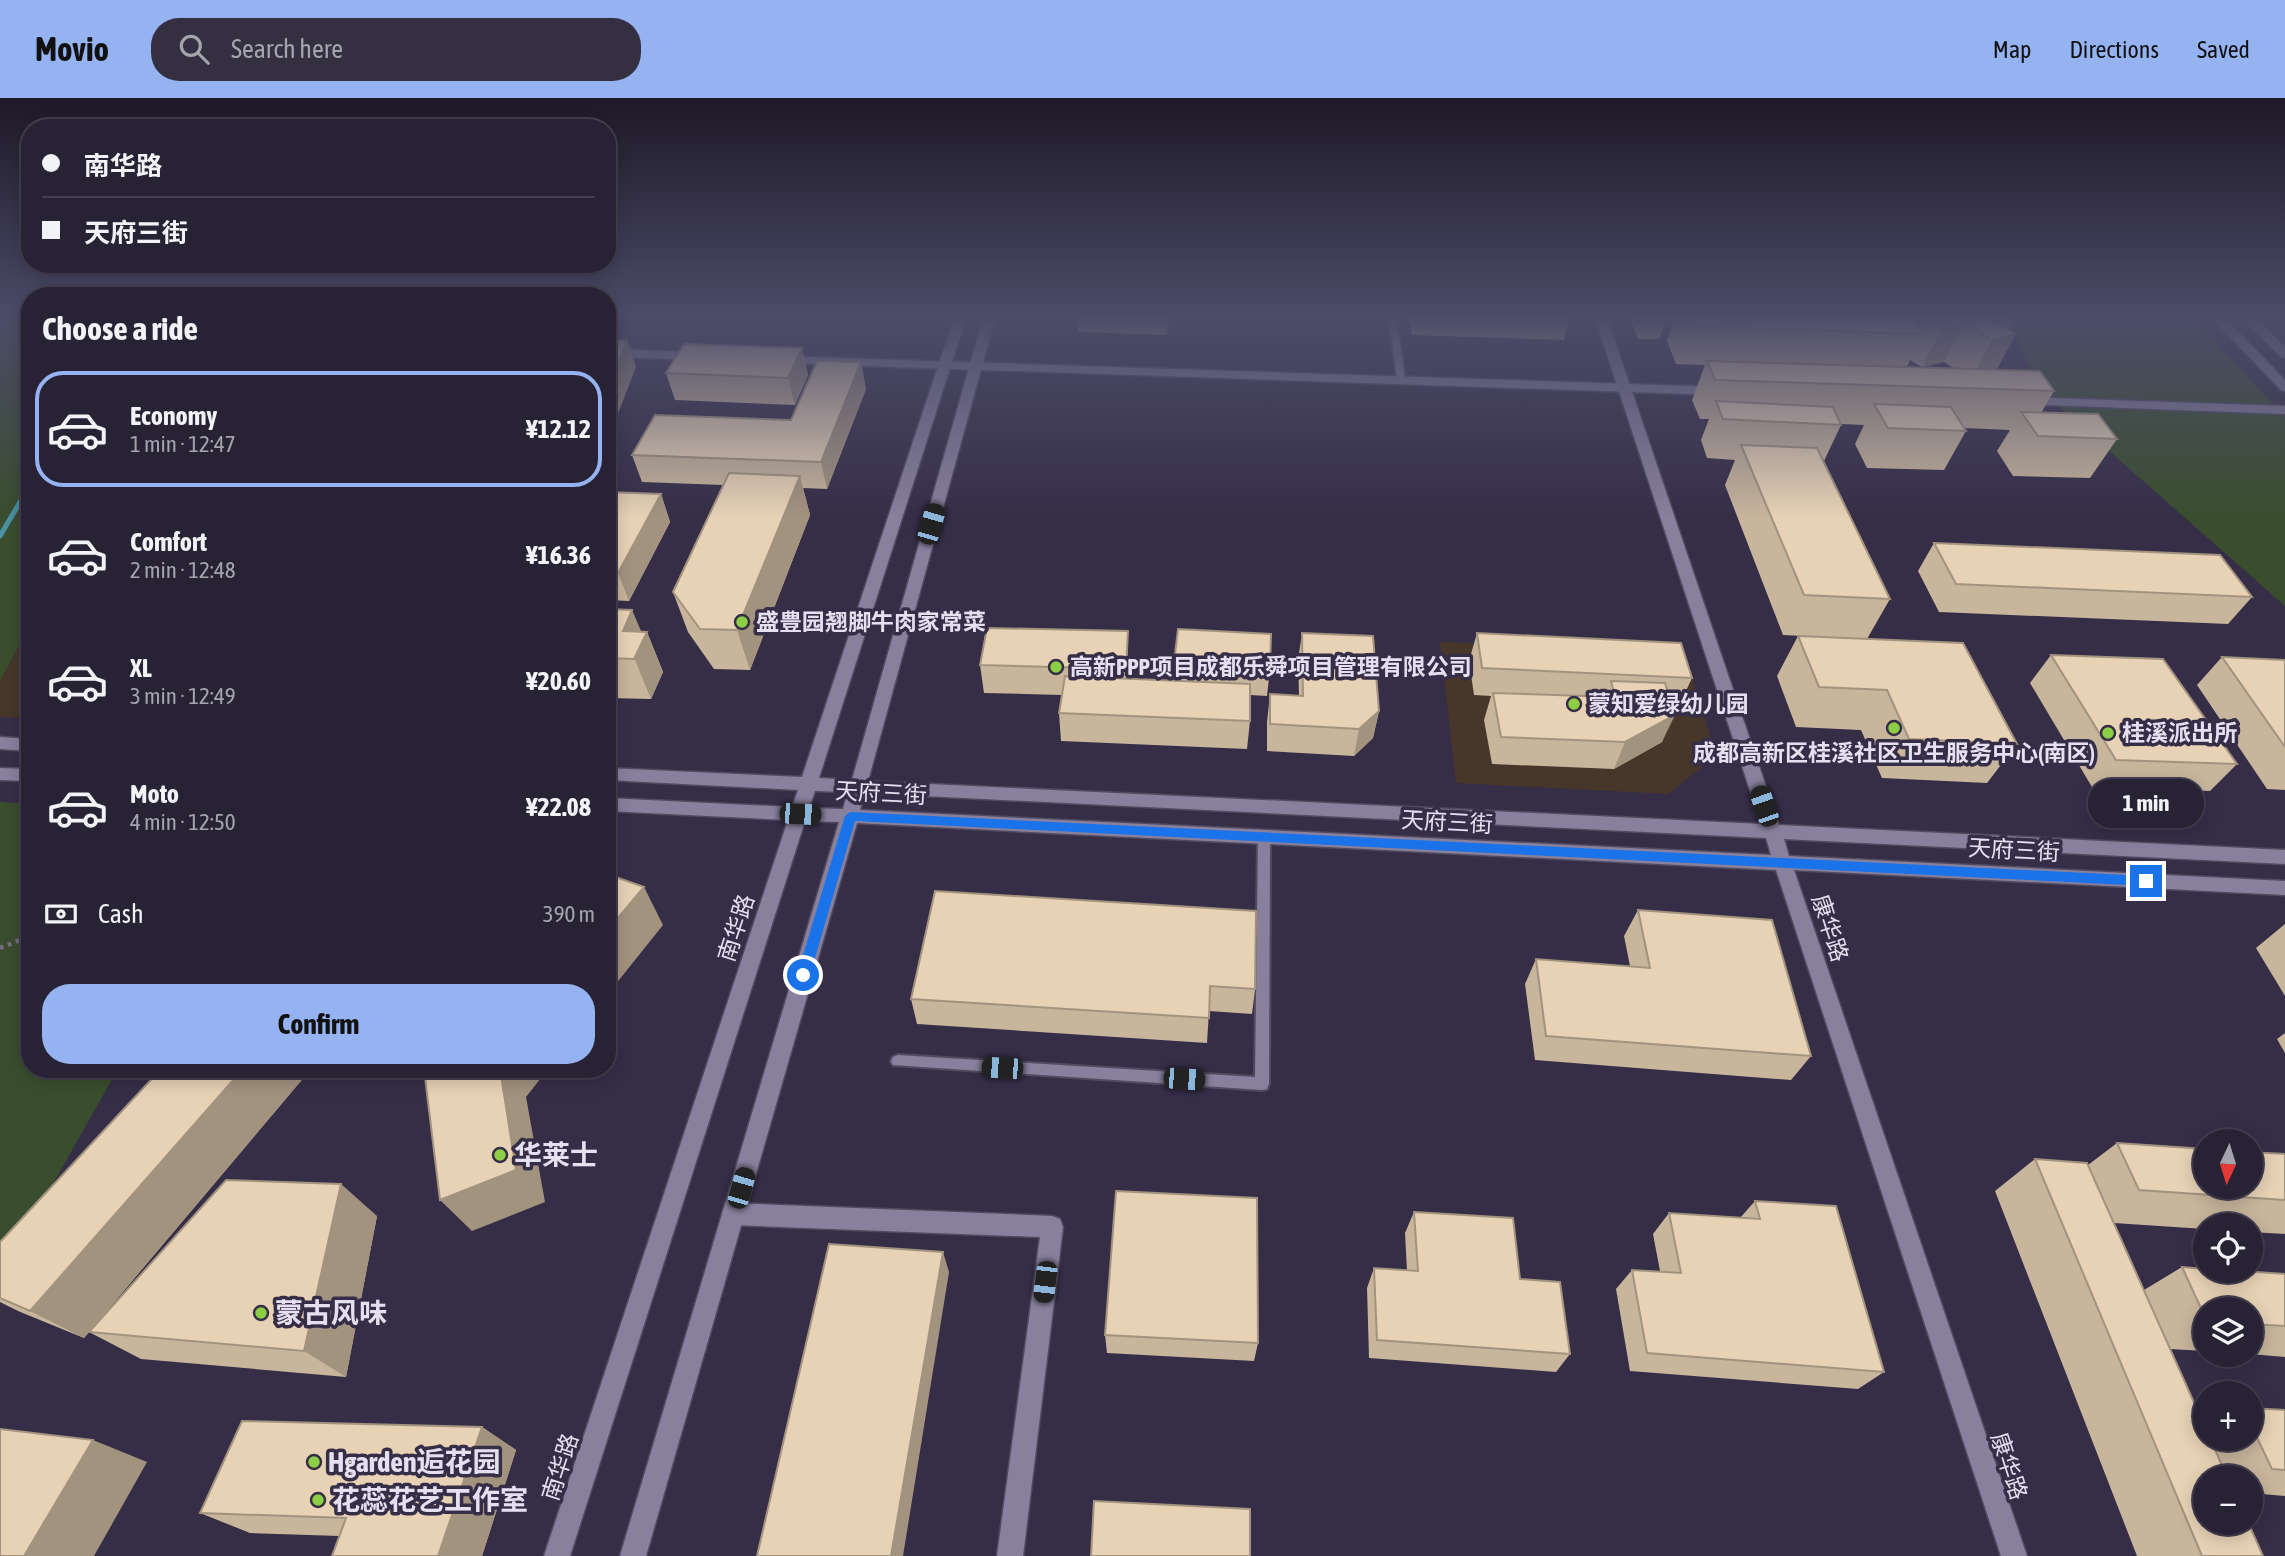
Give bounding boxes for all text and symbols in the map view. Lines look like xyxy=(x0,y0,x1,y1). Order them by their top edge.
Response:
search box xyxy=(151,18,641,81)
text: Movio xyxy=(35,30,109,68)
icon: search xyxy=(175,30,213,68)
text: Search here xyxy=(231,34,343,64)
text: Map xyxy=(1993,36,2031,63)
text: Directions xyxy=(2069,36,2159,63)
text: Saved xyxy=(2197,36,2250,63)
text: 南华路 xyxy=(84,151,162,181)
text: 天府三街 xyxy=(84,218,188,248)
text: Choose a ride xyxy=(42,310,198,347)
icon: car xyxy=(46,398,109,461)
text: Economy xyxy=(130,401,217,431)
text: ¥12.12 xyxy=(526,414,591,444)
text: 1 min · 12:47 xyxy=(130,431,236,457)
car xyxy=(916,501,947,547)
icon: car xyxy=(46,524,109,587)
text: Comfort xyxy=(130,527,207,557)
text: ¥16.36 xyxy=(526,540,591,570)
text: 2 min · 12:48 xyxy=(130,557,236,583)
place label: 盛豊园翘脚牛肉家常菜 xyxy=(756,609,986,635)
marker: 盛豊园翘脚牛肉家常菜 xyxy=(734,614,750,630)
icon: car xyxy=(46,650,109,713)
text: XL xyxy=(130,653,152,683)
place label: 高新PPP项目成都乐舜项目管理有限公司 xyxy=(1070,654,1472,680)
marker: 高新PPP项目成都乐舜项目管理有限公司 xyxy=(1048,659,1064,675)
text: ¥20.60 xyxy=(526,666,591,696)
text: 3 min · 12:49 xyxy=(130,683,236,709)
place label: 蒙知爱绿幼儿园 xyxy=(1588,691,1749,717)
marker: 蒙知爱绿幼儿园 xyxy=(1566,696,1582,712)
marker: 成都高新区桂溪社区卫生服务中心(南区) xyxy=(1886,720,1902,736)
place label: 桂溪派出所 xyxy=(2122,720,2237,746)
marker: 桂溪派出所 xyxy=(2100,725,2116,741)
place label: 成都高新区桂溪社区卫生服务中心(南区) xyxy=(1693,740,2095,766)
icon: car xyxy=(46,776,109,839)
street label: 天府三街 xyxy=(834,778,928,808)
text: Moto xyxy=(130,779,179,809)
callout: 1 min xyxy=(2088,780,2204,828)
car xyxy=(1748,783,1781,829)
text: 1 min xyxy=(2123,790,2169,816)
text: ¥22.08 xyxy=(526,792,591,822)
car xyxy=(779,802,822,826)
street label: 天府三街 xyxy=(1400,807,1494,837)
text: 4 min · 12:50 xyxy=(130,809,236,835)
street label: 天府三街 xyxy=(1967,835,2061,865)
route end xyxy=(2130,865,2162,897)
street label: 南华路 xyxy=(713,891,759,965)
street label: 康华路 xyxy=(1807,891,1853,965)
icon: cash xyxy=(42,895,80,933)
text: Cash xyxy=(98,899,144,929)
text: 390 m xyxy=(543,901,595,927)
route start xyxy=(787,959,819,991)
button: Confirm xyxy=(42,984,595,1064)
car xyxy=(981,1056,1024,1080)
car xyxy=(1163,1067,1206,1091)
north arrow xyxy=(2193,1129,2263,1199)
map controls xyxy=(2193,1129,2263,1535)
place label: 华莱士 xyxy=(514,1139,598,1171)
marker: 华莱士 xyxy=(492,1147,508,1163)
car xyxy=(726,1165,757,1211)
button: locate xyxy=(2193,1213,2263,1283)
car xyxy=(1033,1260,1058,1304)
place label: 蒙古风味 xyxy=(275,1297,387,1329)
button: layers xyxy=(2193,1297,2263,1367)
marker: 蒙古风味 xyxy=(253,1305,269,1321)
button: + xyxy=(2193,1381,2263,1451)
street label: 康华路 xyxy=(1986,1429,2032,1503)
street label: 南华路 xyxy=(537,1430,583,1504)
place label: Hgarden逅花园 xyxy=(328,1446,501,1478)
marker: Hgarden逅花园 xyxy=(306,1454,322,1470)
button: − xyxy=(2193,1465,2263,1535)
place label: 花蕊花艺工作室 xyxy=(332,1484,528,1516)
marker: 花蕊花艺工作室 xyxy=(310,1492,326,1508)

